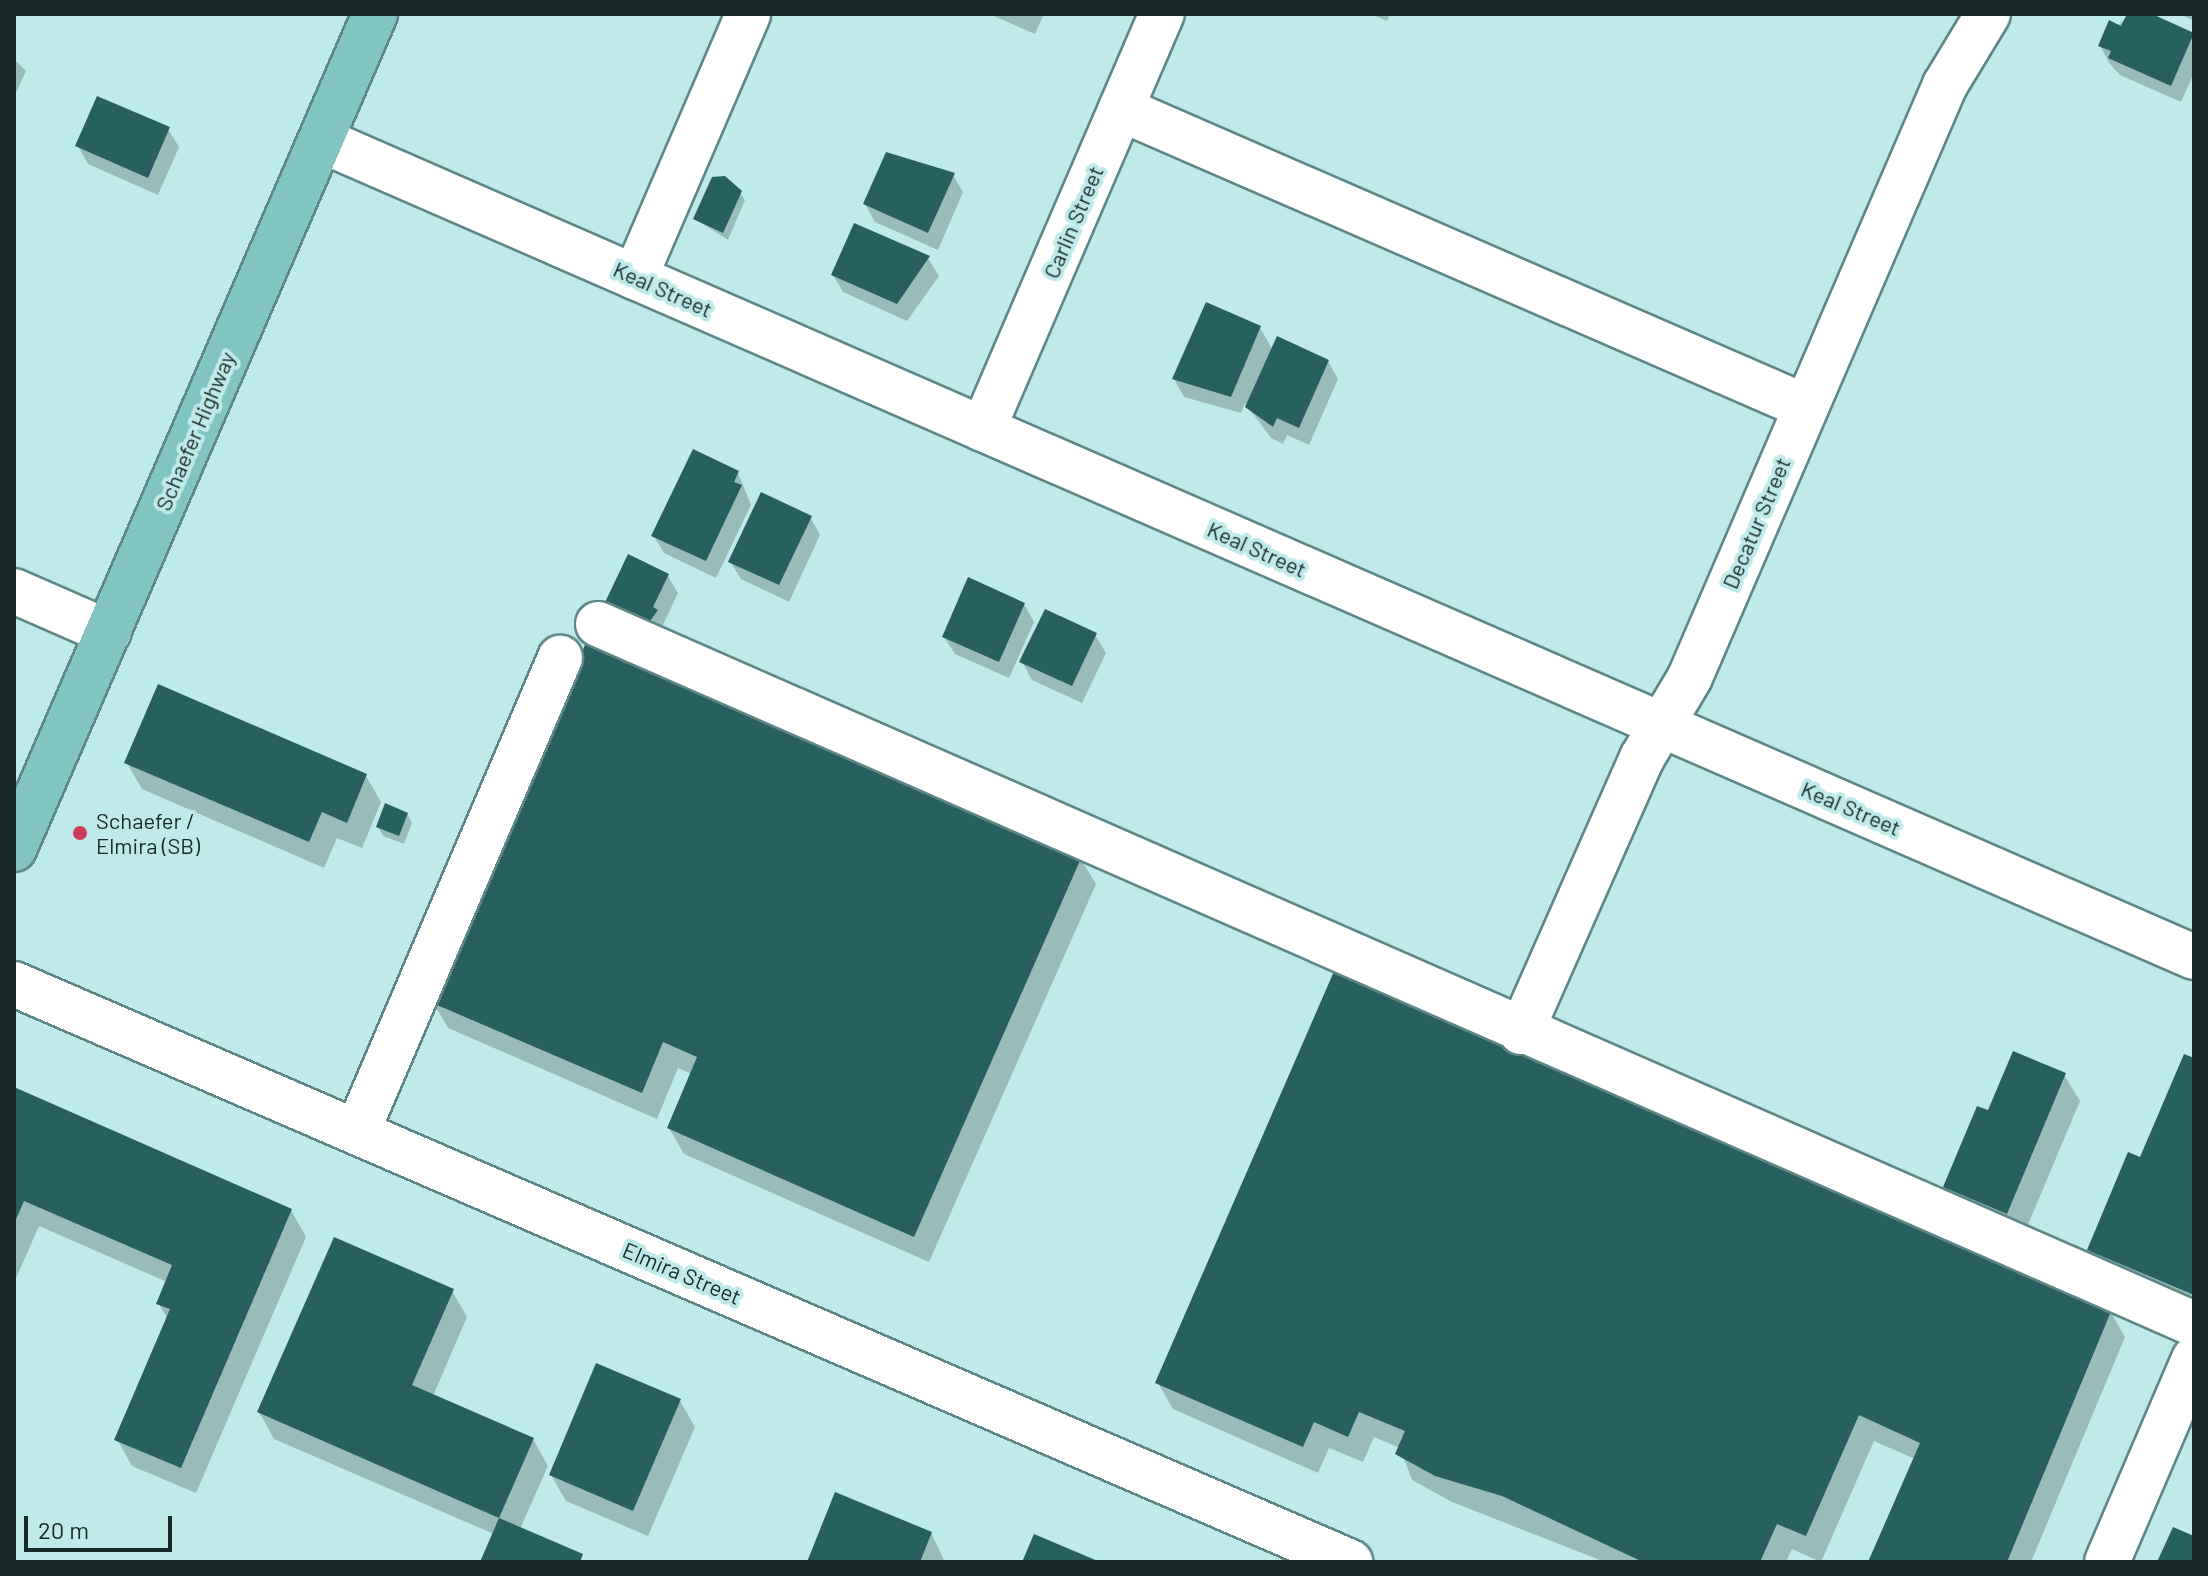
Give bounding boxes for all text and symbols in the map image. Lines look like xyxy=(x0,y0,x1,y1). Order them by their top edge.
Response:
street label: Carlin Street xyxy=(1038,162,1108,282)
street label: Keal Street xyxy=(609,255,717,323)
street label: Schaefer Highway xyxy=(150,348,240,514)
street label: Decatur Street xyxy=(1716,453,1796,593)
street label: Keal Street xyxy=(1203,515,1311,583)
street label: Keal Street xyxy=(1797,775,1905,841)
place label: Schaefer / Elmira (SB) xyxy=(96,807,200,858)
marker: Schaefer / Elmira (SB) xyxy=(71,824,89,842)
street label: Elmira Street xyxy=(619,1236,745,1310)
scale bar xyxy=(28,1500,176,1550)
text: 20 m xyxy=(38,1515,89,1544)

